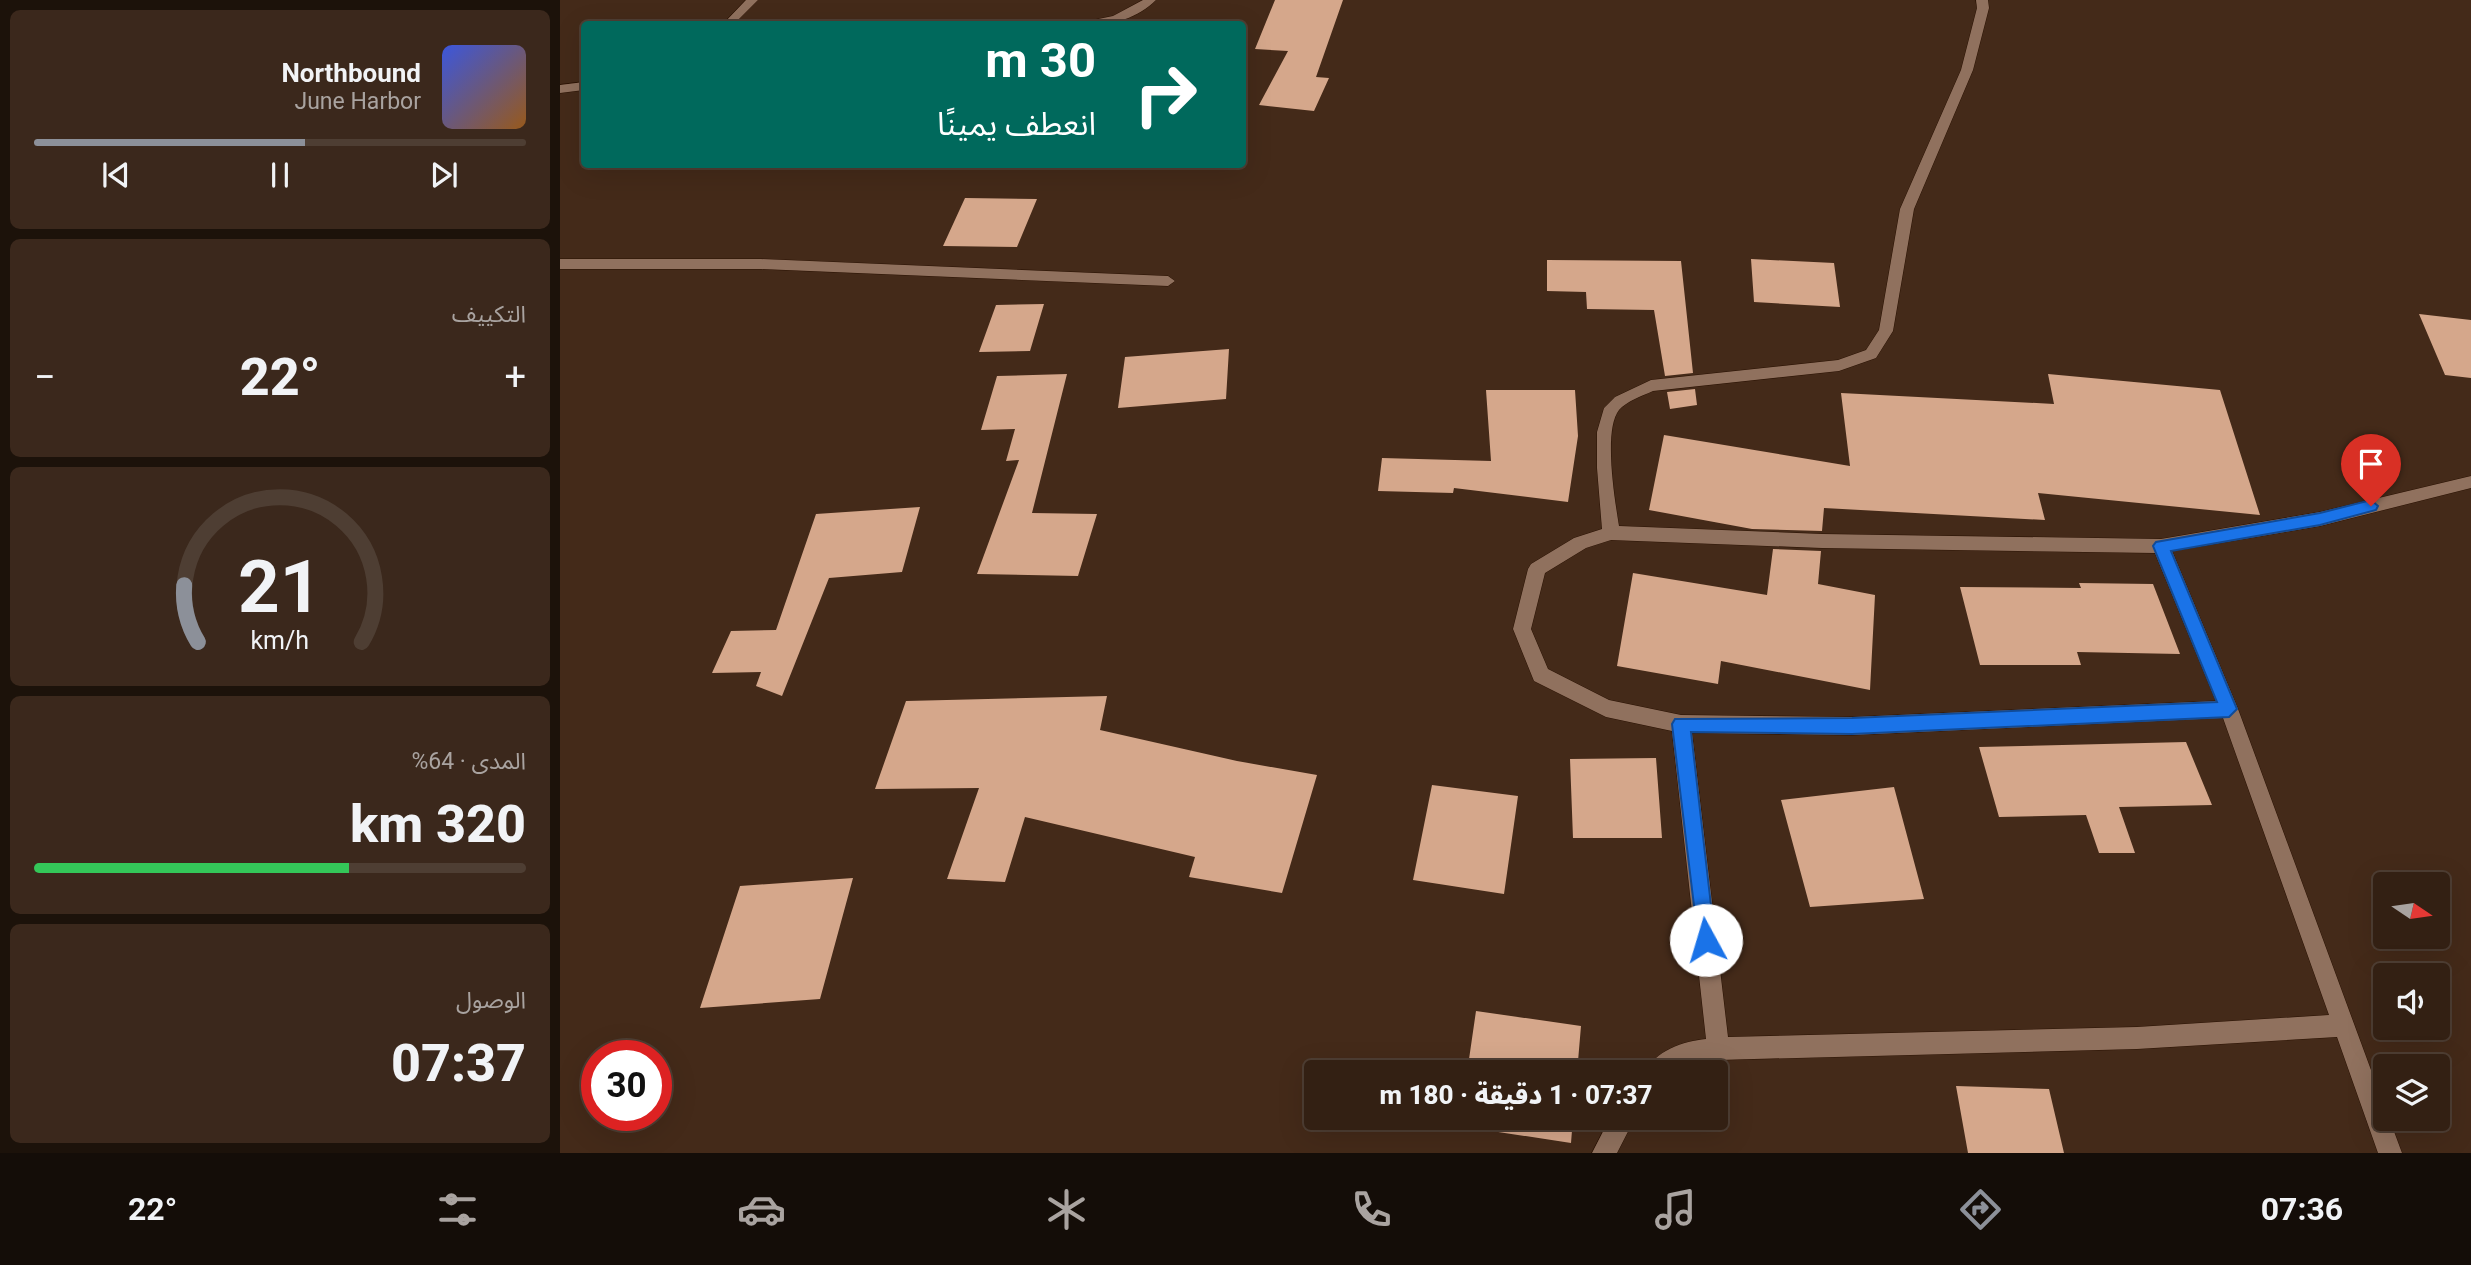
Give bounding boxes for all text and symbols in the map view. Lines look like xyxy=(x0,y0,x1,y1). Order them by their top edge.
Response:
text: 30 m xyxy=(985,32,1096,89)
icon: right xyxy=(1120,49,1211,140)
text: Northbound xyxy=(281,58,421,88)
text: June Harbor xyxy=(294,88,421,115)
text: انعطف يمينًا xyxy=(937,105,1096,143)
icon: previous xyxy=(97,156,135,194)
icon: pause xyxy=(261,156,299,194)
icon: next xyxy=(425,156,463,194)
text: التكييف xyxy=(452,301,526,328)
text: 22° xyxy=(240,347,320,408)
text: − xyxy=(34,355,56,399)
text: + xyxy=(504,355,526,399)
pin xyxy=(2341,434,2401,506)
icon: arrive xyxy=(2352,445,2390,483)
text: 21 xyxy=(238,545,322,631)
text: km/h xyxy=(251,626,309,655)
text: المدى · 64% xyxy=(411,748,526,775)
text: 320 km xyxy=(350,794,526,855)
north arrow xyxy=(2373,872,2450,948)
map controls xyxy=(2373,872,2450,1131)
position arrow xyxy=(1669,903,1743,977)
button: sound xyxy=(2373,963,2450,1040)
text: الوصول xyxy=(456,987,526,1014)
text: 07:37 xyxy=(391,1033,526,1094)
speed limit sign: 30 xyxy=(581,1040,672,1131)
button: layers xyxy=(2373,1054,2450,1131)
text: 07:37 · 1 دقيقة · 180 m xyxy=(1380,1080,1652,1110)
icon: filters xyxy=(433,1185,482,1234)
icon: car xyxy=(737,1185,786,1234)
icon: climate xyxy=(1042,1185,1091,1234)
icon: phone xyxy=(1347,1185,1396,1234)
icon: music xyxy=(1651,1185,1700,1234)
icon: directions xyxy=(1956,1185,2005,1234)
text: 22° xyxy=(128,1190,177,1228)
text: 07:36 xyxy=(2261,1190,2343,1228)

